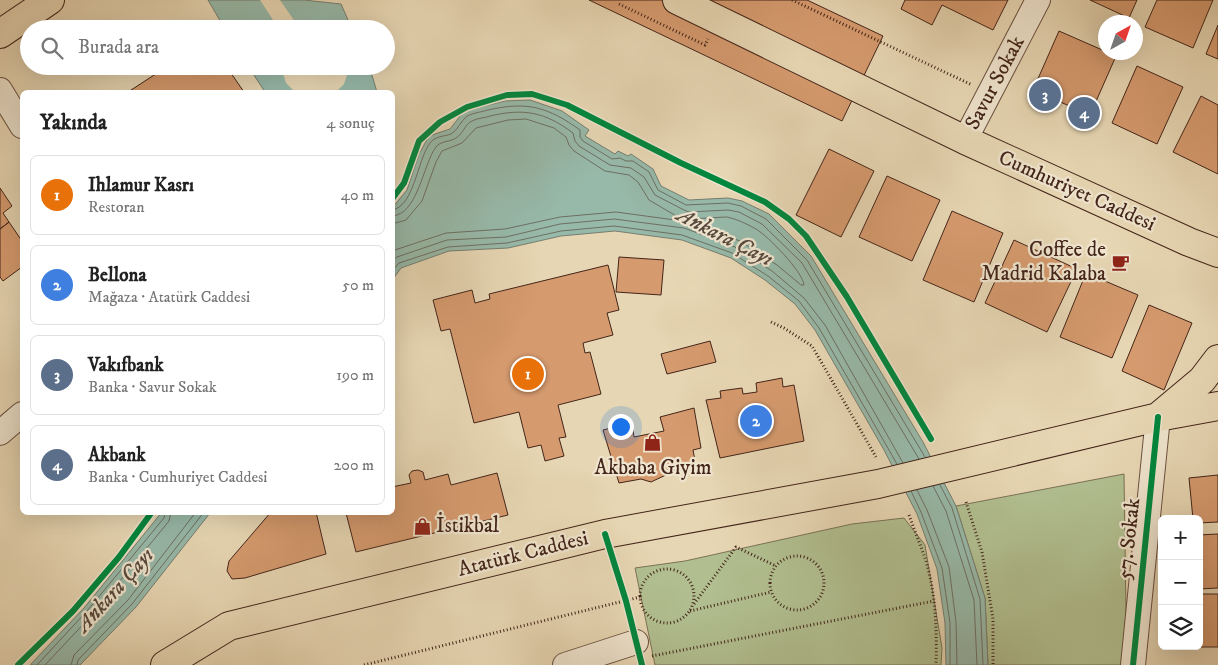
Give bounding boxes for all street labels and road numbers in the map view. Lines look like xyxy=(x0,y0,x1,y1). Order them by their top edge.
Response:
street label: Savur Sokak xyxy=(959,31,1031,134)
street label: Cumhuriyet Caddesi xyxy=(995,145,1159,237)
street label: 57. Sokak xyxy=(1112,496,1146,581)
street label: Atatürk Caddesi xyxy=(455,525,591,583)

